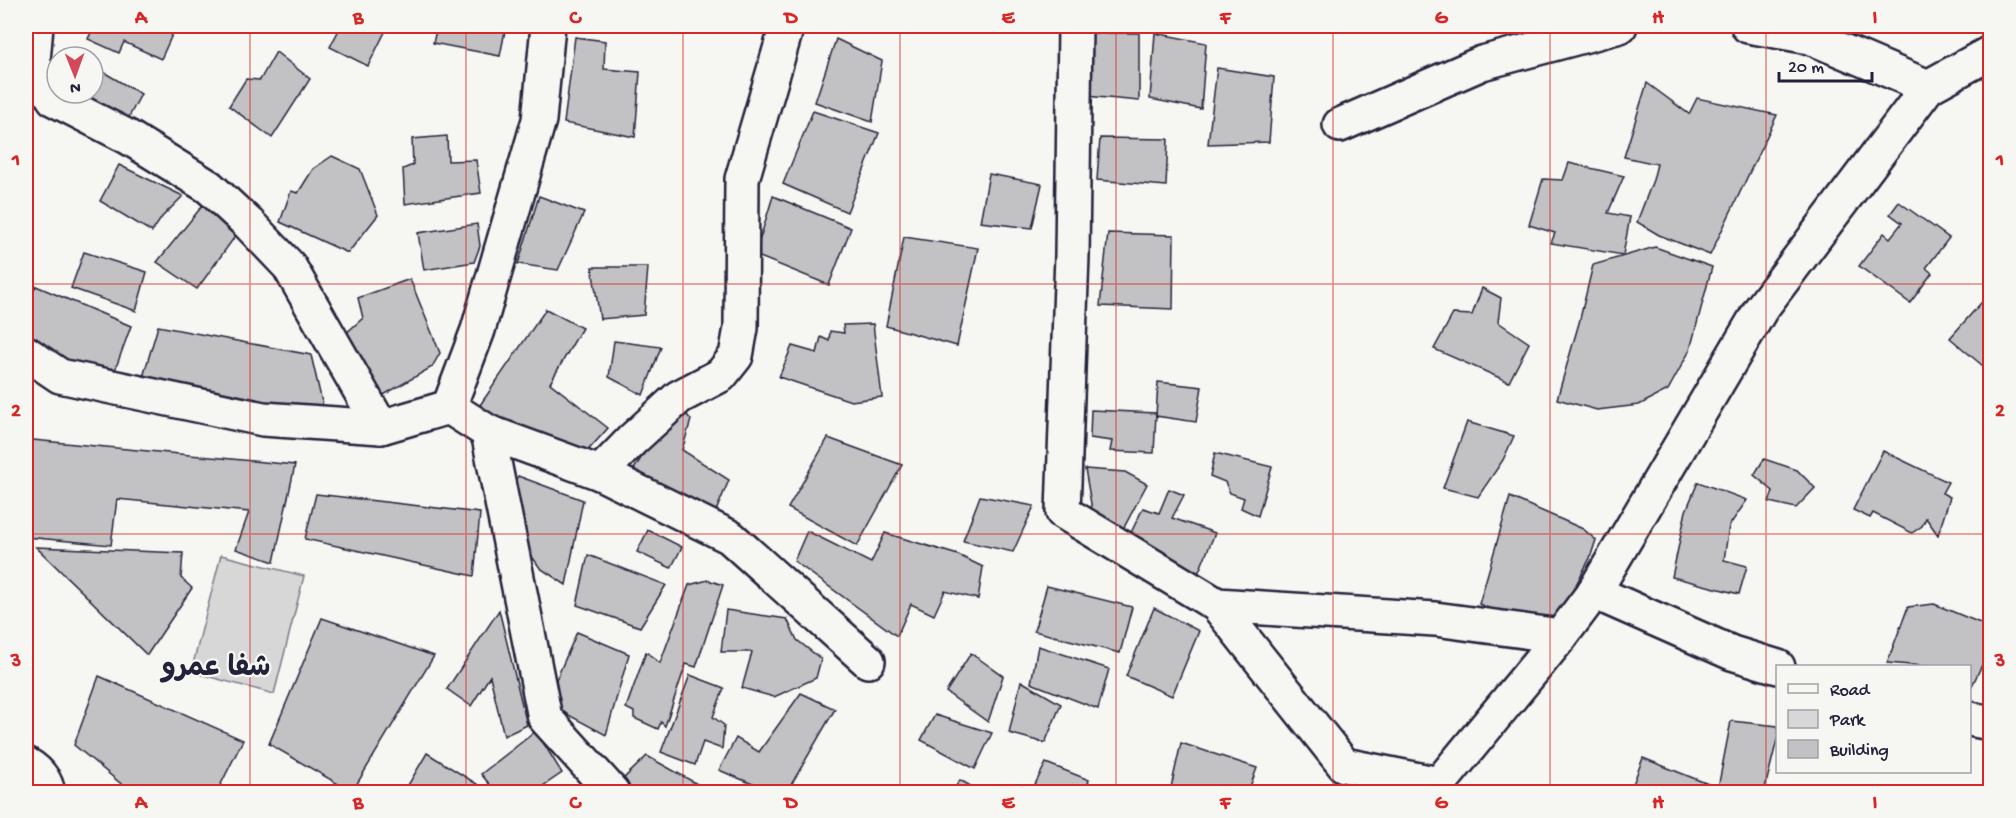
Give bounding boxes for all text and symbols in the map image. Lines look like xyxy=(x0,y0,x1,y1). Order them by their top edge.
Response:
text: A xyxy=(134,8,149,31)
text: B xyxy=(352,8,364,31)
text: C xyxy=(569,8,583,31)
text: D xyxy=(782,8,798,31)
text: E xyxy=(1002,8,1016,31)
text: F xyxy=(1219,8,1232,31)
text: G xyxy=(1435,8,1449,31)
text: H xyxy=(1652,8,1664,31)
text: I xyxy=(1873,8,1878,31)
north arrow xyxy=(45,45,105,105)
scale bar xyxy=(1779,45,1872,83)
text: 20 m xyxy=(1788,58,1824,79)
text: N xyxy=(69,77,81,96)
text: 1 xyxy=(11,150,20,173)
text: 1 xyxy=(1995,150,2004,173)
text: 2 xyxy=(11,401,21,424)
text: 2 xyxy=(1995,401,2005,424)
text: 3 xyxy=(10,651,21,674)
text: 3 xyxy=(1994,651,2005,674)
district label: شفا عمرو xyxy=(160,653,270,686)
legend xyxy=(1776,665,1971,773)
text: Road xyxy=(1830,681,1871,702)
text: Park xyxy=(1829,711,1866,732)
text: Building xyxy=(1829,741,1889,762)
text: A xyxy=(134,793,149,816)
text: B xyxy=(352,793,364,816)
text: C xyxy=(569,793,583,816)
text: D xyxy=(782,793,798,816)
text: E xyxy=(1002,793,1016,816)
text: F xyxy=(1219,793,1232,816)
text: G xyxy=(1435,793,1449,816)
text: H xyxy=(1652,793,1664,816)
text: I xyxy=(1873,793,1878,816)

